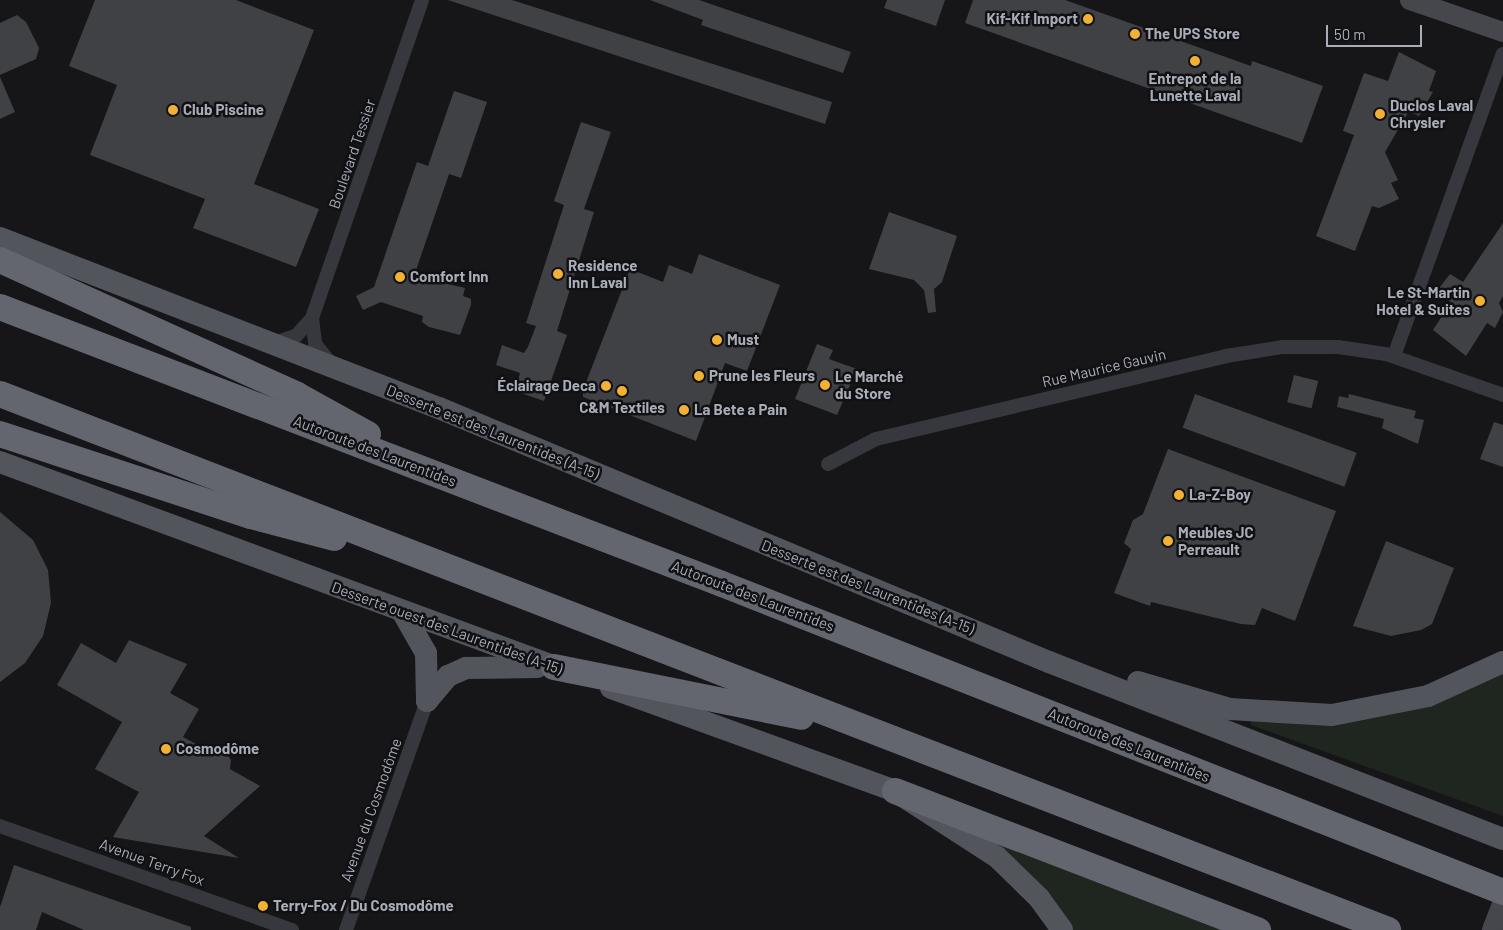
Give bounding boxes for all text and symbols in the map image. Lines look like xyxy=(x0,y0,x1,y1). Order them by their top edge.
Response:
place label: Kif-Kif Import xyxy=(986,10,1078,28)
marker: Kif-Kif Import xyxy=(1082,13,1094,25)
scale bar xyxy=(1328,15,1424,47)
place label: The UPS Store xyxy=(1145,25,1240,43)
text: 50 m xyxy=(1334,25,1366,43)
marker: The UPS Store xyxy=(1129,28,1141,40)
marker: Entrepot de la Lunette Laval xyxy=(1189,55,1201,67)
place label: Entrepot de la Lunette Laval xyxy=(1149,69,1241,104)
place label: Duclos Laval Chrysler xyxy=(1390,96,1473,131)
street label: Boulevard Tessier xyxy=(325,97,379,211)
place label: Club Piscine xyxy=(183,101,264,119)
marker: Club Piscine xyxy=(167,104,179,116)
marker: Duclos Laval Chrysler xyxy=(1374,108,1386,120)
place label: Residence Inn Laval xyxy=(568,256,638,291)
place label: Comfort Inn xyxy=(410,268,489,286)
marker: Residence Inn Laval xyxy=(552,268,564,280)
marker: Comfort Inn xyxy=(394,271,406,283)
place label: Le St-Martin Hotel & Suites xyxy=(1376,283,1470,318)
marker: Le St-Martin Hotel & Suites xyxy=(1474,295,1486,307)
place label: Must xyxy=(727,331,759,349)
marker: Must xyxy=(711,334,723,346)
street label: Rue Maurice Gauvin xyxy=(1040,345,1168,391)
place label: Prune les Fleurs xyxy=(709,367,815,385)
place label: Le Marché du Store xyxy=(835,367,903,402)
marker: Prune les Fleurs xyxy=(693,370,705,382)
place label: Éclairage Deca xyxy=(497,377,596,395)
marker: Le Marché du Store xyxy=(819,379,831,391)
marker: Éclairage Deca xyxy=(600,380,612,392)
street label: Desserte est des Laurentides (A-15) xyxy=(384,381,602,483)
marker: C&M Textiles xyxy=(616,385,628,397)
place label: C&M Textiles xyxy=(579,399,665,417)
place label: La Bete a Pain xyxy=(694,401,787,419)
marker: La Bete a Pain xyxy=(678,404,690,416)
street label: Autoroute des Laurentides xyxy=(291,412,459,490)
place label: La-Z-Boy xyxy=(1189,486,1251,504)
marker: La-Z-Boy xyxy=(1173,489,1185,501)
place label: Meubles JC Perreault xyxy=(1178,523,1254,558)
marker: Meubles JC Perreault xyxy=(1162,535,1174,547)
street label: Desserte est des Laurentides (A-15) xyxy=(759,536,977,638)
street label: Autoroute des Laurentides xyxy=(669,557,837,635)
street label: Desserte ouest des Laurentides (A-15) xyxy=(329,578,565,678)
street label: Autoroute des Laurentides xyxy=(1045,704,1213,786)
street label: Avenue du Cosmodôme xyxy=(337,736,405,884)
place label: Cosmodôme xyxy=(176,740,259,758)
marker: Cosmodôme xyxy=(160,743,172,755)
street label: Avenue Terry Fox xyxy=(97,835,207,889)
place label: Terry-Fox / Du Cosmodôme xyxy=(273,897,454,915)
marker: Terry-Fox / Du Cosmodôme xyxy=(257,900,269,912)

